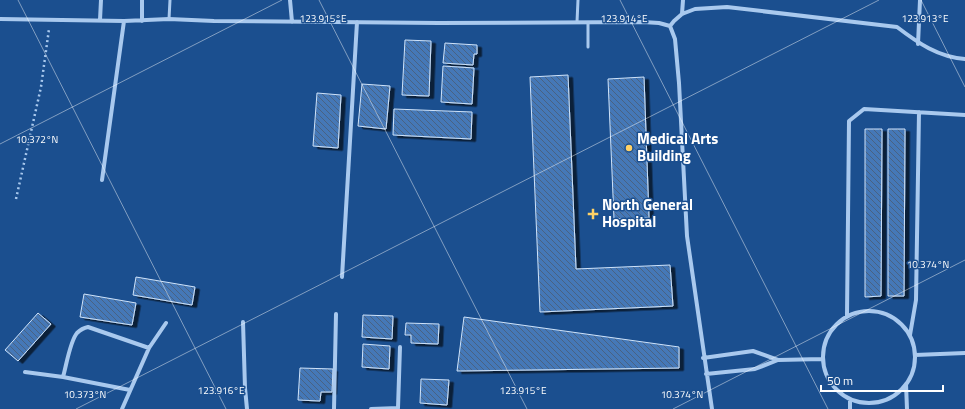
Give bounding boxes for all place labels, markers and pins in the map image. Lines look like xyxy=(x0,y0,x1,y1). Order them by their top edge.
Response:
place label: Medical Arts Building xyxy=(637,127,718,167)
marker: Medical Arts Building xyxy=(624,143,634,153)
place label: North General Hospital xyxy=(602,193,693,233)
marker: North General Hospital xyxy=(587,208,599,220)

